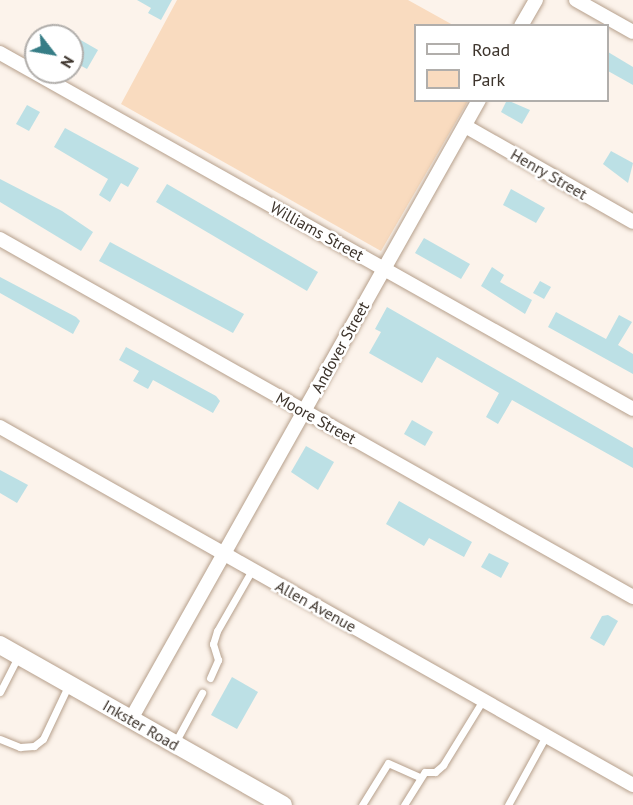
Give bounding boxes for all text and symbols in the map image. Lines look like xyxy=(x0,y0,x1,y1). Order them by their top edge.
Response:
north arrow xyxy=(24,24,84,84)
legend xyxy=(414,24,609,102)
text: Road xyxy=(472,38,510,61)
text: N xyxy=(56,53,79,72)
text: Park xyxy=(472,68,505,91)
street label: Henry Street xyxy=(507,144,591,204)
street label: Williams Street xyxy=(267,197,367,265)
street label: Andover Street xyxy=(307,298,373,396)
street label: Moore Street xyxy=(273,388,359,448)
street label: Allen Avenue xyxy=(272,576,360,636)
street label: Inkster Road xyxy=(99,695,183,755)

